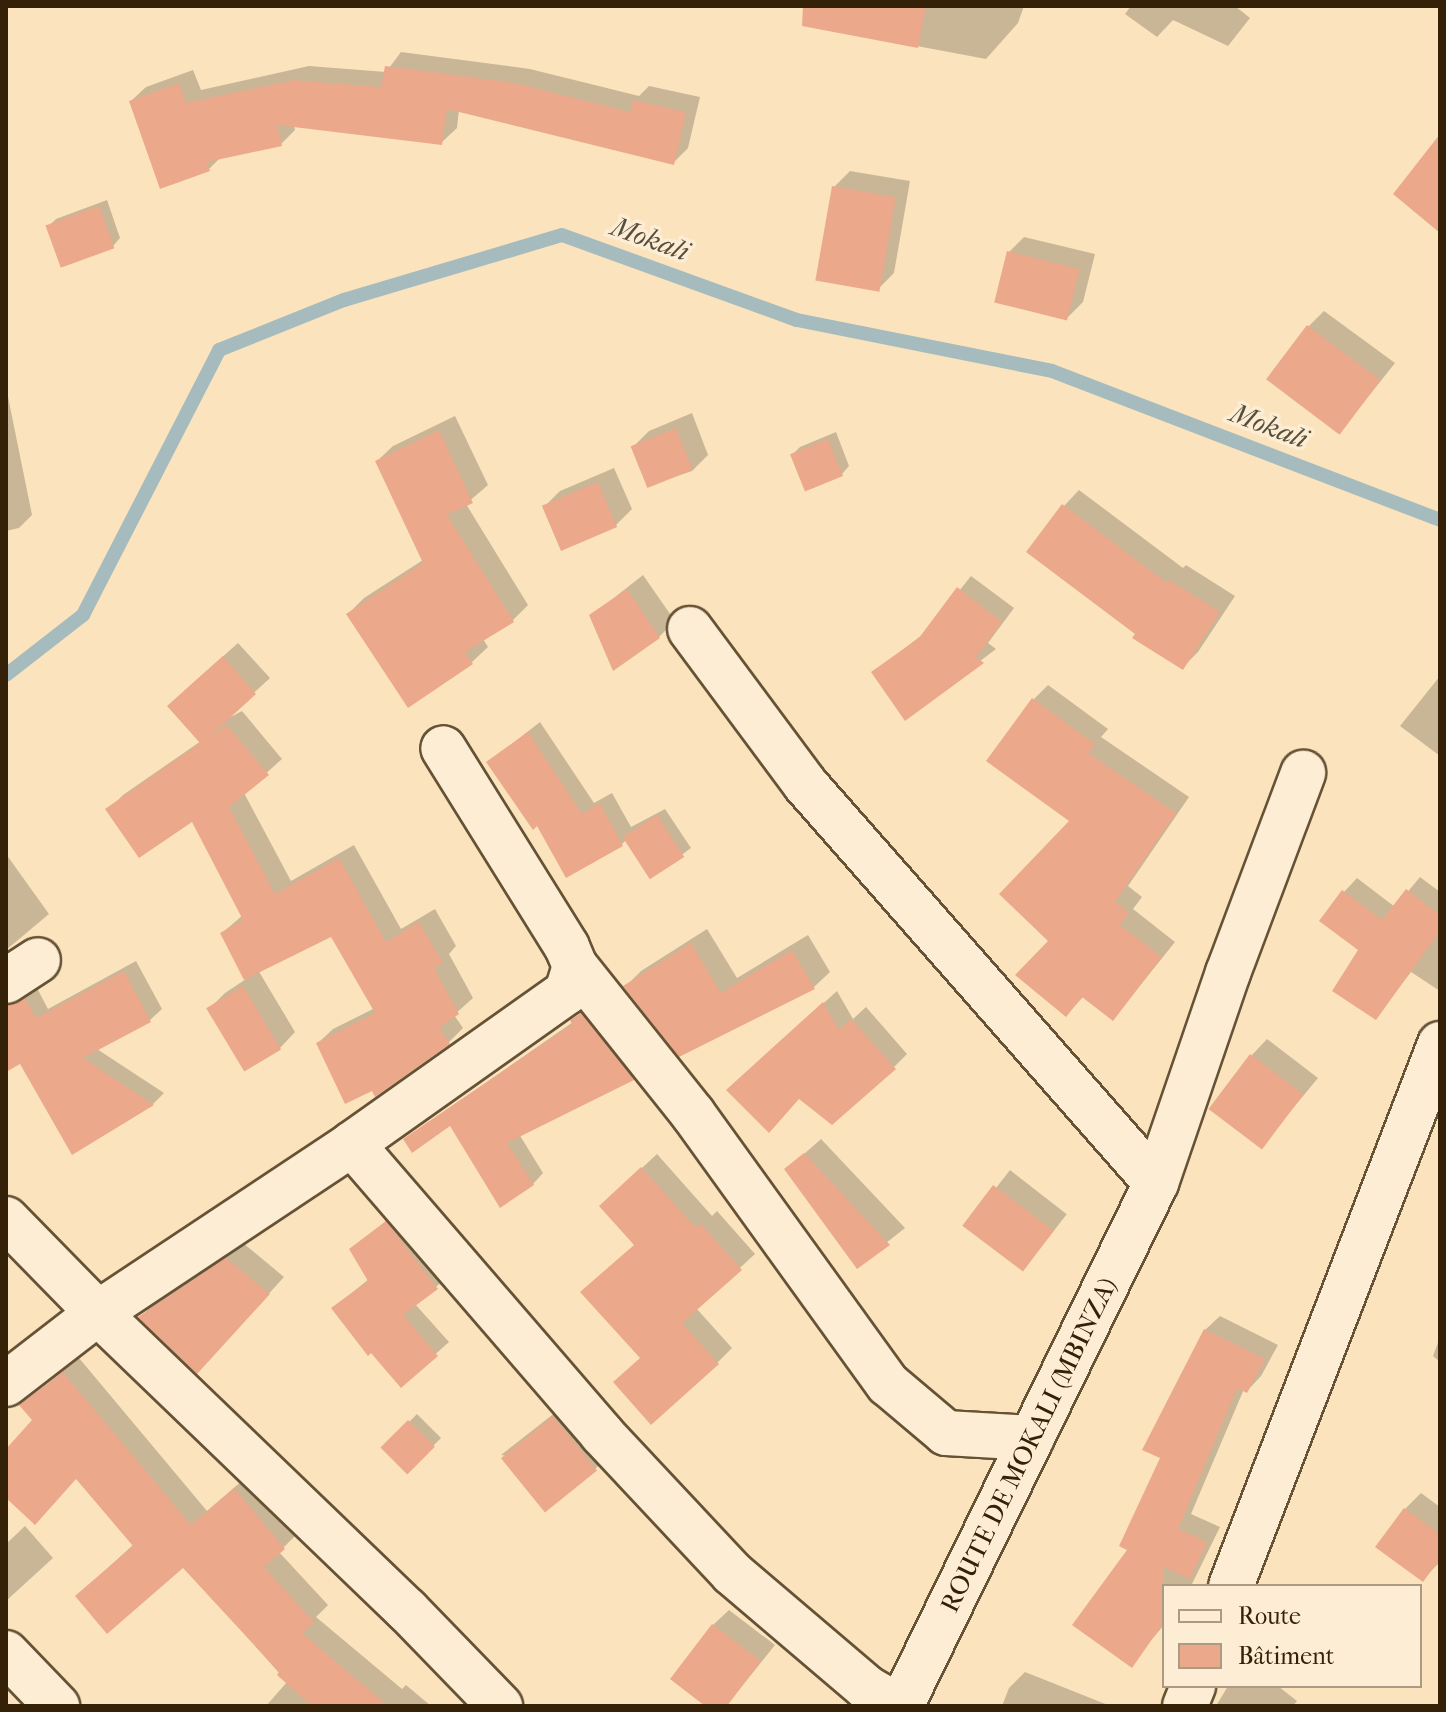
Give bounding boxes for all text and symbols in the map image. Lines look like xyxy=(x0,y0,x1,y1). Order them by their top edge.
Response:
water label: Mokali xyxy=(607,209,693,269)
water label: Mokali xyxy=(1225,396,1313,456)
street label: ROUTE DE MOKALI (MBINZA) xyxy=(934,1273,1124,1617)
legend xyxy=(1162,1584,1422,1688)
text: Route xyxy=(1238,1602,1301,1630)
text: Bâtiment xyxy=(1238,1642,1334,1670)

